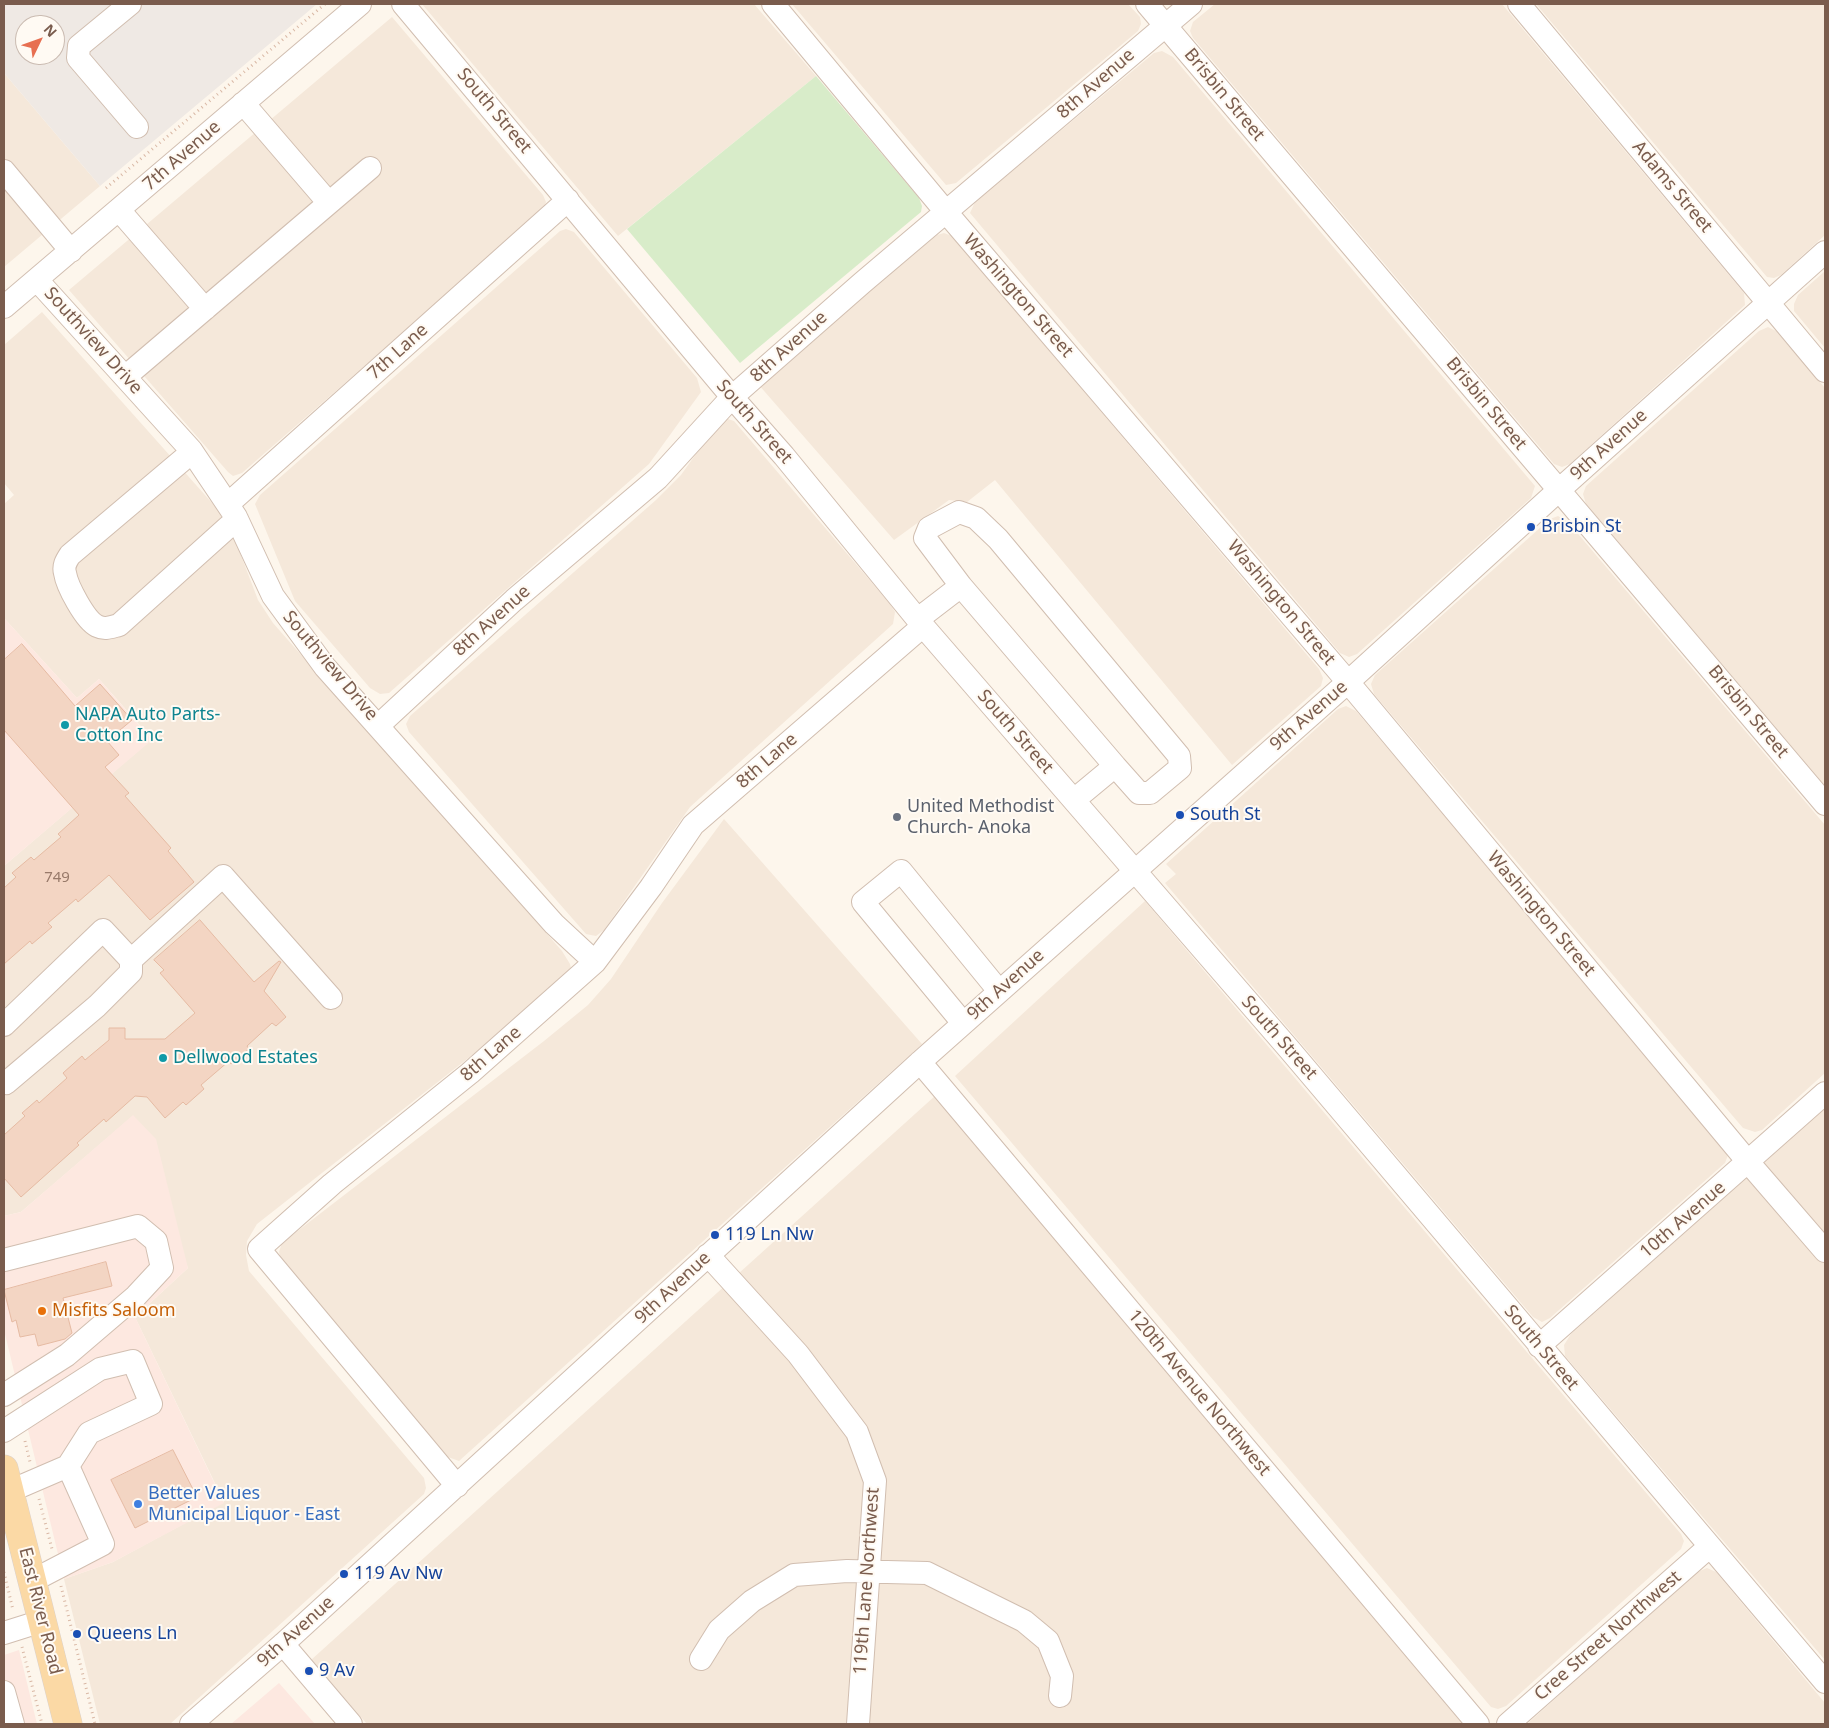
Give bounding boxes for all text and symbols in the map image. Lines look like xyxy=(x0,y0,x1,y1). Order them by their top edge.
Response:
north arrow xyxy=(15,15,65,65)
text: N xyxy=(40,20,62,41)
street label: 8th Avenue xyxy=(1053,44,1139,124)
street label: Brisbin Street xyxy=(1179,44,1269,146)
street label: South Street xyxy=(452,64,536,158)
street label: 7th Avenue xyxy=(139,116,225,196)
street label: Adams Street xyxy=(1627,137,1717,237)
street label: Washington Street xyxy=(959,230,1077,362)
street label: Southview Drive xyxy=(39,283,147,399)
street label: 8th Avenue xyxy=(746,307,832,387)
street label: 7th Lane xyxy=(363,319,433,385)
street label: Brisbin Street xyxy=(1441,353,1531,455)
street label: South Street xyxy=(712,375,796,469)
street label: 9th Avenue xyxy=(1566,405,1652,485)
place label: Brisbin St xyxy=(1541,516,1621,538)
marker: Brisbin St xyxy=(1525,521,1537,533)
street label: Washington Street xyxy=(1222,536,1340,670)
street label: 8th Avenue xyxy=(449,581,535,661)
street label: Southview Drive xyxy=(278,607,382,725)
street label: Brisbin Street xyxy=(1703,661,1793,763)
street label: 9th Avenue xyxy=(1266,676,1352,756)
street label: South Street xyxy=(973,685,1057,779)
place label: NAPA Auto Parts- Cotton Inc xyxy=(75,704,220,746)
marker: NAPA Auto Parts- Cotton Inc xyxy=(59,719,71,731)
street label: 8th Lane xyxy=(732,729,802,793)
place label: United Methodist Church- Anoka xyxy=(907,796,1054,839)
place label: South St xyxy=(1190,804,1261,826)
marker: South St xyxy=(1174,809,1186,821)
marker: United Methodist Church- Anoka xyxy=(891,811,903,823)
street label: Washington Street xyxy=(1482,847,1600,981)
house number: 749 xyxy=(44,869,70,887)
street label: 9th Avenue xyxy=(963,945,1049,1025)
street label: South Street xyxy=(1237,991,1321,1085)
street label: 8th Lane xyxy=(456,1022,526,1086)
place label: Dellwood Estates xyxy=(173,1047,318,1069)
marker: Dellwood Estates xyxy=(157,1052,169,1064)
street label: 10th Avenue xyxy=(1636,1177,1730,1263)
place label: 119 Ln Nw xyxy=(725,1224,814,1246)
marker: 119 Ln Nw xyxy=(709,1229,721,1241)
street label: 9th Avenue xyxy=(631,1247,715,1329)
place label: Misfits Saloom xyxy=(52,1300,175,1322)
street label: South Street xyxy=(1499,1301,1583,1395)
marker: Misfits Saloom xyxy=(36,1305,48,1317)
street label: 120th Avenue Northwest xyxy=(1123,1306,1275,1480)
place label: Better Values Municipal Liquor - East xyxy=(148,1483,340,1526)
street label: 119th Lane Northwest xyxy=(850,1487,884,1675)
marker: Better Values Municipal Liquor - East xyxy=(132,1498,144,1510)
street label: East River Road xyxy=(14,1545,66,1677)
place label: 119 Av Nw xyxy=(354,1563,443,1585)
street label: Cree Street Northwest xyxy=(1530,1566,1686,1706)
marker: 119 Av Nw xyxy=(338,1568,350,1580)
street label: 9th Avenue xyxy=(253,1592,339,1672)
place label: Queens Ln xyxy=(87,1623,177,1645)
marker: Queens Ln xyxy=(71,1628,83,1640)
place label: 9 Av xyxy=(319,1660,355,1682)
marker: 9 Av xyxy=(303,1665,315,1677)

